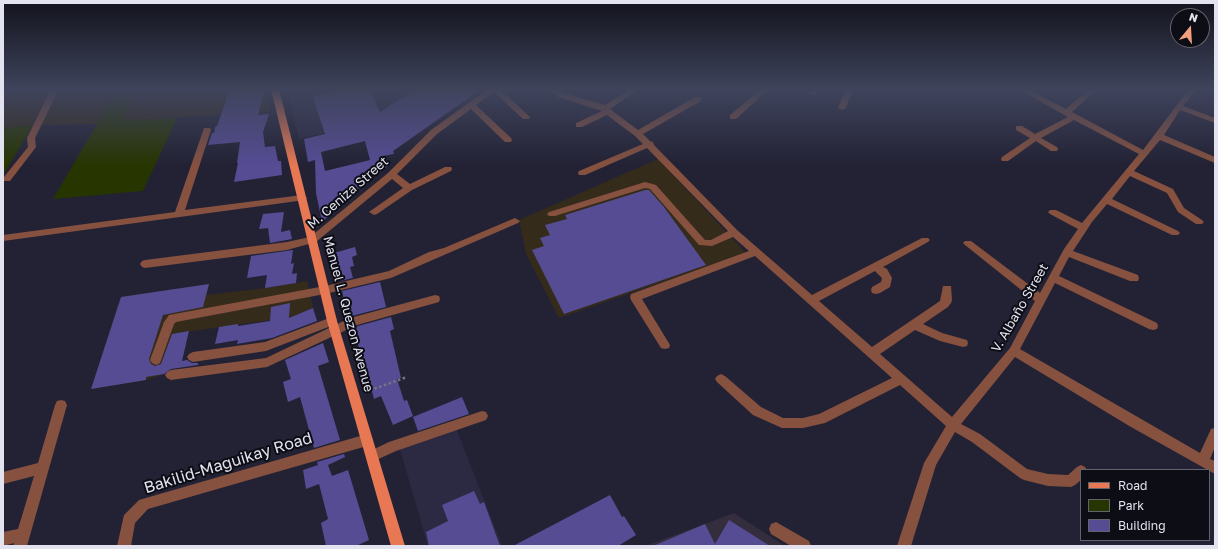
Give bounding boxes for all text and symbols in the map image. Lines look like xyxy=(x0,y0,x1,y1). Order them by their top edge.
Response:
north arrow xyxy=(1170,8,1210,48)
text: N xyxy=(1188,10,1200,25)
street label: M. Ceniza Street xyxy=(304,154,392,232)
street label: Manuel L. Quezon Avenue xyxy=(320,234,376,394)
street label: V. Albaño Street xyxy=(988,261,1052,355)
street label: Bakilid-Maguikay Road xyxy=(142,428,314,498)
legend xyxy=(1080,469,1210,541)
text: Road xyxy=(1118,478,1147,493)
text: Park xyxy=(1118,498,1144,513)
text: Building xyxy=(1118,518,1166,533)

